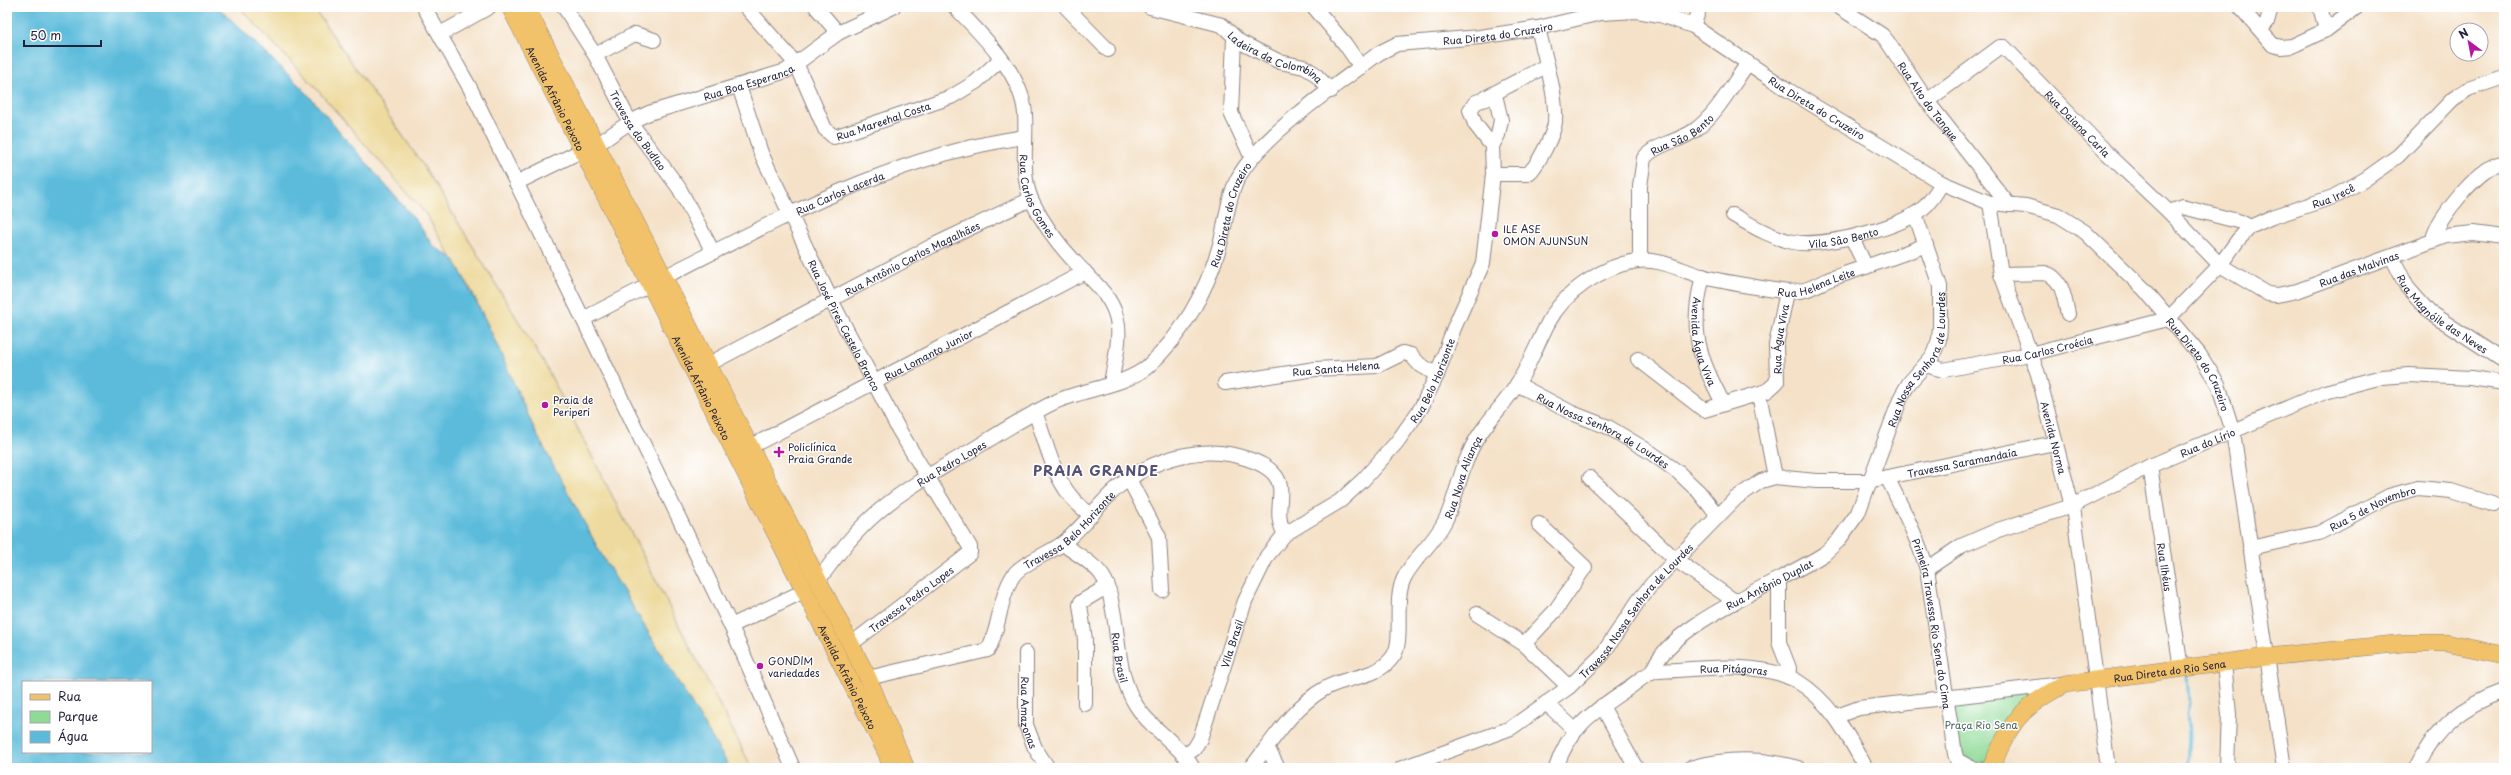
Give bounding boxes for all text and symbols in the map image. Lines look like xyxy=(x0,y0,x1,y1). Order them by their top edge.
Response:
street label: Rua Direta do Cruzeiro xyxy=(1442,17,1555,48)
scale bar xyxy=(24,22,101,48)
north arrow xyxy=(2449,22,2489,62)
text: N xyxy=(2455,23,2472,43)
text: 50 m xyxy=(30,26,61,44)
street label: Ladeira da Colombina xyxy=(1225,27,1327,86)
street label: Avenida Afrânio Peixoto xyxy=(523,43,589,153)
street label: Rua Alto do Tanque xyxy=(1895,58,1963,144)
street label: Rua Boa Esperanca xyxy=(701,60,798,103)
street label: Rua Direta do Cruzeiro xyxy=(1766,72,1869,143)
street label: Rua Daiana Carla xyxy=(2042,86,2114,160)
street label: Travessa do Budlao xyxy=(607,87,671,173)
street label: Rua Mareehal Costa xyxy=(834,97,933,143)
street label: Rua São Bento xyxy=(1647,110,1717,158)
street label: Rua Carlos Gomes xyxy=(1017,154,1060,241)
street label: Rua Direta do Cruzeiro xyxy=(1206,158,1254,269)
street label: Rua Carlos Lacerda xyxy=(793,167,887,218)
street label: Rua Irecê xyxy=(2310,179,2357,211)
street label: Rua Antônio Carlos Magalhães xyxy=(842,217,982,299)
place label: ILE ASE OMON AJUNSUN xyxy=(1503,221,1589,248)
street label: Vila Sâo Bento xyxy=(1808,223,1880,251)
marker: ILE ASE OMON AJUNSUN xyxy=(1490,229,1500,239)
street label: Rua das Malvinas xyxy=(2317,247,2401,290)
street label: Rua José Pires Castelo Branco xyxy=(805,257,885,394)
street label: Rua Helena Leite xyxy=(1777,264,1857,300)
street label: Rua Magnóile das Neves xyxy=(2394,271,2491,356)
street label: Rua Nossa Senhora de Lourdes xyxy=(1883,292,1948,429)
street label: Avenida Água Viva xyxy=(1689,296,1721,389)
street label: Rua Água Viva xyxy=(1768,302,1792,374)
street label: Rua Direto do Cruzeiro xyxy=(2163,314,2234,413)
street label: Rua Lomanto Junior xyxy=(881,324,976,383)
street label: Rua Carlos Croécia xyxy=(2001,331,2095,367)
street label: Avenida Afrânio Peixoto xyxy=(669,332,735,443)
street label: Rua Belo Horizonte xyxy=(1406,335,1458,425)
street label: Rua Santa Helena xyxy=(1292,357,1381,379)
street label: Rua Nossa Senhora de Lourdes xyxy=(1535,388,1673,471)
place label: Praia de Periperi xyxy=(553,392,593,419)
street label: Avenida Norma xyxy=(2038,399,2071,476)
marker: Praia de Periperi xyxy=(540,400,550,410)
street label: Rua do Lírio xyxy=(2177,423,2237,460)
street label: Rua Nova Aliança xyxy=(1440,431,1485,521)
street label: Rua Pedro Lopes xyxy=(913,436,989,489)
place label: Policlínica Praia Grande xyxy=(788,439,853,466)
street label: Travessa Saramandaía xyxy=(1906,443,2019,480)
marker: Policlínica Praia Grande xyxy=(773,446,785,458)
district label: PRAIA GRANDE xyxy=(1033,460,1159,481)
street label: Rua 5 de Novembro xyxy=(2326,481,2418,534)
street label: Travessa Belo Horizonte xyxy=(1020,486,1118,572)
street label: Primeira Travessa Rio Sena do Cima xyxy=(1909,536,1956,711)
street label: Travessa Nossa Senhora de Lourdes xyxy=(1575,539,1696,681)
street label: Rua Ilhéus xyxy=(2154,542,2177,592)
street label: Rua Antônio Duplat xyxy=(1723,555,1815,613)
street label: Travessa Pedro Lopes xyxy=(866,562,957,636)
street label: Vila Brasil xyxy=(1216,617,1246,670)
street label: Avenida Afrânio Peixoto xyxy=(815,622,881,732)
street label: Rua Brasil xyxy=(1109,632,1133,685)
place label: GONDIM variedades xyxy=(768,653,820,680)
street label: Rua Direta do Rio Sena xyxy=(2113,655,2227,685)
street label: Rua Pitágoras xyxy=(1699,660,1769,678)
marker: GONDIM variedades xyxy=(755,661,765,671)
street label: Rua Amazonas xyxy=(1019,677,1042,751)
legend xyxy=(22,681,152,753)
text: Rua xyxy=(58,687,82,705)
text: Parque xyxy=(58,707,98,725)
park label: Praça Rio Sena xyxy=(1944,717,2018,732)
text: Água xyxy=(58,727,89,745)

